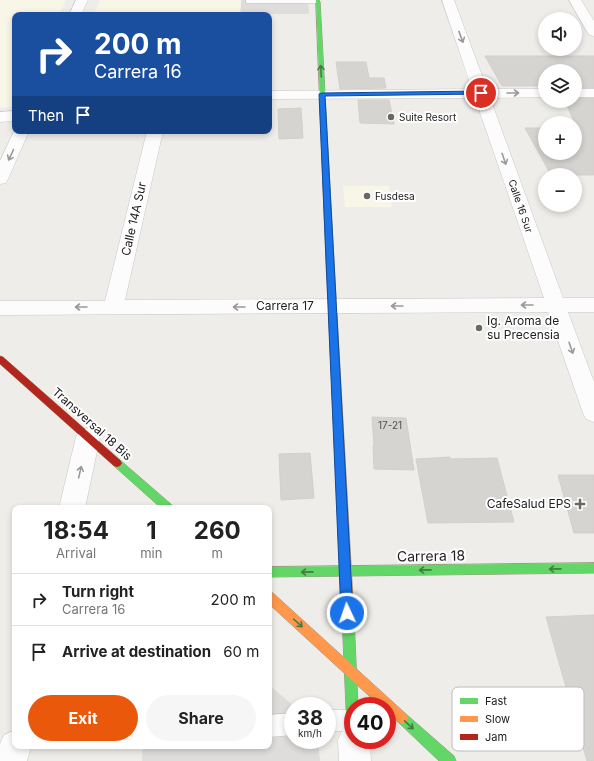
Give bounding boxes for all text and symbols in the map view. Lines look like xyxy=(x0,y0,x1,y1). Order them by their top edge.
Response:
map controls xyxy=(538,12,582,212)
button: sound xyxy=(538,12,582,56)
text: 200 m xyxy=(94,27,182,61)
icon: right xyxy=(28,28,80,80)
one-way arrow xyxy=(458,30,465,43)
text: Carrera 16 xyxy=(94,61,182,82)
button: layers xyxy=(538,64,582,108)
one-way arrow xyxy=(318,65,325,78)
pin xyxy=(464,76,498,110)
icon: arrive xyxy=(470,82,492,104)
one-way arrow xyxy=(506,89,519,97)
icon: arrive xyxy=(72,104,94,126)
text: Then xyxy=(28,106,64,125)
place label: Suite Resort xyxy=(399,111,457,123)
marker: Suite Resort xyxy=(386,112,396,122)
button: + xyxy=(538,116,582,160)
one-way arrow xyxy=(6,149,14,161)
one-way arrow xyxy=(501,153,509,165)
button: − xyxy=(538,168,582,212)
street label: Calle 16 Sur xyxy=(506,178,536,234)
street label: Calle 14A Sur xyxy=(118,180,149,257)
place label: Fusdesa xyxy=(375,190,415,202)
marker: Fusdesa xyxy=(362,191,372,201)
street label: Carrera 17 xyxy=(256,298,314,313)
one-way arrow xyxy=(521,301,534,309)
one-way arrow xyxy=(391,302,404,310)
one-way arrow xyxy=(75,303,88,311)
one-way arrow xyxy=(233,303,246,311)
place label: Ig. Aroma de su Precensia xyxy=(487,313,560,342)
marker: Ig. Aroma de su Precensia xyxy=(474,323,484,333)
one-way arrow xyxy=(568,341,575,354)
street label: Transversal 18 Bis xyxy=(49,384,135,463)
house number: 17-21 xyxy=(378,419,402,431)
one-way arrow xyxy=(77,466,85,479)
place label: CafeSalud EPS xyxy=(487,496,571,511)
marker: CafeSalud EPS xyxy=(574,498,586,510)
text: 18:54 xyxy=(43,516,109,545)
text: 1 xyxy=(146,516,157,545)
text: 260 xyxy=(194,516,241,545)
text: Arrival xyxy=(56,545,96,561)
text: min xyxy=(140,545,162,561)
text: m xyxy=(212,545,223,561)
street label: Carrera 18 xyxy=(397,546,465,565)
one-way arrow xyxy=(549,565,562,573)
one-way arrow xyxy=(419,567,432,574)
one-way arrow xyxy=(301,568,314,576)
text: Turn right xyxy=(62,582,134,601)
icon: right xyxy=(28,589,50,611)
text: 200 m xyxy=(211,590,256,609)
position arrow xyxy=(326,592,368,634)
text: Carrera 16 xyxy=(62,601,125,617)
one-way arrow xyxy=(293,619,303,628)
icon: arrive xyxy=(28,641,50,663)
text: Arrive at destination xyxy=(62,642,211,661)
text: 60 m xyxy=(223,642,259,661)
legend xyxy=(452,687,584,751)
text: Fast xyxy=(485,694,507,708)
button: Exit xyxy=(28,695,138,741)
button: Share xyxy=(146,695,256,741)
speed limit sign: 40 xyxy=(344,697,396,749)
text: 38 xyxy=(297,706,323,730)
text: Slow xyxy=(485,712,510,726)
one-way arrow xyxy=(404,720,414,729)
text: km/h xyxy=(298,727,322,739)
text: Jam xyxy=(485,730,507,744)

